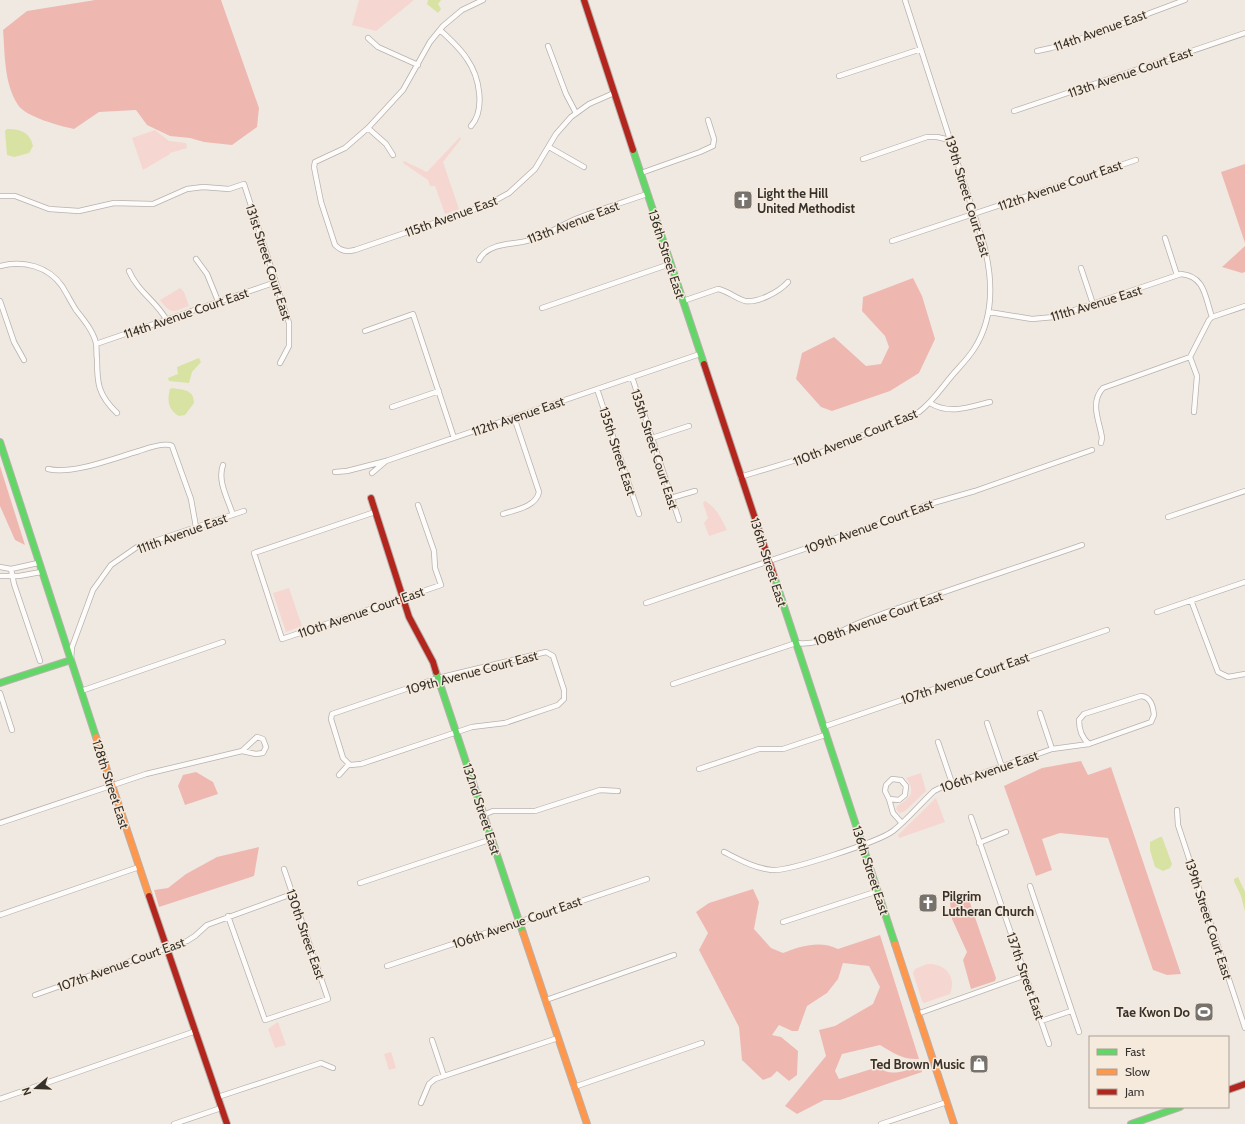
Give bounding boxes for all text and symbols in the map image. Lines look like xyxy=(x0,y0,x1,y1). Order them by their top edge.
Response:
street label: 114th Avenue East xyxy=(1051,6,1149,54)
street label: 113th Avenue Court East xyxy=(1066,43,1195,101)
street label: 139th Street Court East xyxy=(942,134,994,259)
street label: 112th Avenue Court East xyxy=(996,156,1125,214)
place label: Light the Hill United Methodist xyxy=(757,185,855,216)
church icon: Light the Hill United Methodist xyxy=(732,189,754,211)
street label: 115th Avenue East xyxy=(403,192,500,240)
street label: 113th Avenue East xyxy=(525,197,622,247)
street label: 131st Street Court East xyxy=(243,202,295,323)
street label: 136th Street East xyxy=(645,208,689,301)
street label: 111th Avenue East xyxy=(1049,281,1144,324)
street label: 114th Avenue Court East xyxy=(122,284,251,342)
street label: 135th Street Court East xyxy=(628,387,682,512)
street label: 112th Avenue East xyxy=(470,392,567,439)
street label: 135th Street East xyxy=(596,405,640,498)
street label: 110th Avenue Court East xyxy=(791,405,920,469)
street label: 109th Avenue Court East xyxy=(803,495,936,557)
street label: 111th Avenue East xyxy=(135,509,230,557)
street label: 136th Street East xyxy=(747,516,791,609)
street label: 110th Avenue Court East xyxy=(296,583,427,641)
street label: 108th Avenue Court East xyxy=(811,587,945,649)
street label: 109th Avenue Court East xyxy=(404,647,540,697)
street label: 107th Avenue Court East xyxy=(899,648,1032,707)
street label: 128th Street East xyxy=(89,737,133,831)
street label: 106th Avenue East xyxy=(938,747,1041,795)
street label: 132nd Street East xyxy=(460,761,504,857)
street label: 136th Street East xyxy=(849,824,893,917)
street label: 139th Street Court East xyxy=(1182,857,1236,982)
street label: 130th Street East xyxy=(283,887,329,982)
place label: Pilgrim Lutheran Church xyxy=(942,888,1034,919)
street label: 106th Avenue Court East xyxy=(450,892,584,952)
church icon: Pilgrim Lutheran Church xyxy=(917,892,939,914)
street label: 137th Street East xyxy=(1004,930,1049,1023)
street label: 107th Avenue Court East xyxy=(55,933,188,995)
sports icon: Tae Kwon Do xyxy=(1193,1001,1215,1023)
place label: Tae Kwon Do xyxy=(1116,1004,1191,1020)
legend xyxy=(1089,1036,1229,1108)
text: Fast xyxy=(1125,1044,1145,1059)
shop icon: Ted Brown Music xyxy=(968,1053,990,1075)
place label: Ted Brown Music xyxy=(870,1056,965,1072)
text: Slow xyxy=(1125,1064,1150,1079)
north arrow xyxy=(16,1068,56,1108)
text: Jam xyxy=(1124,1084,1144,1099)
text: N xyxy=(19,1085,34,1097)

